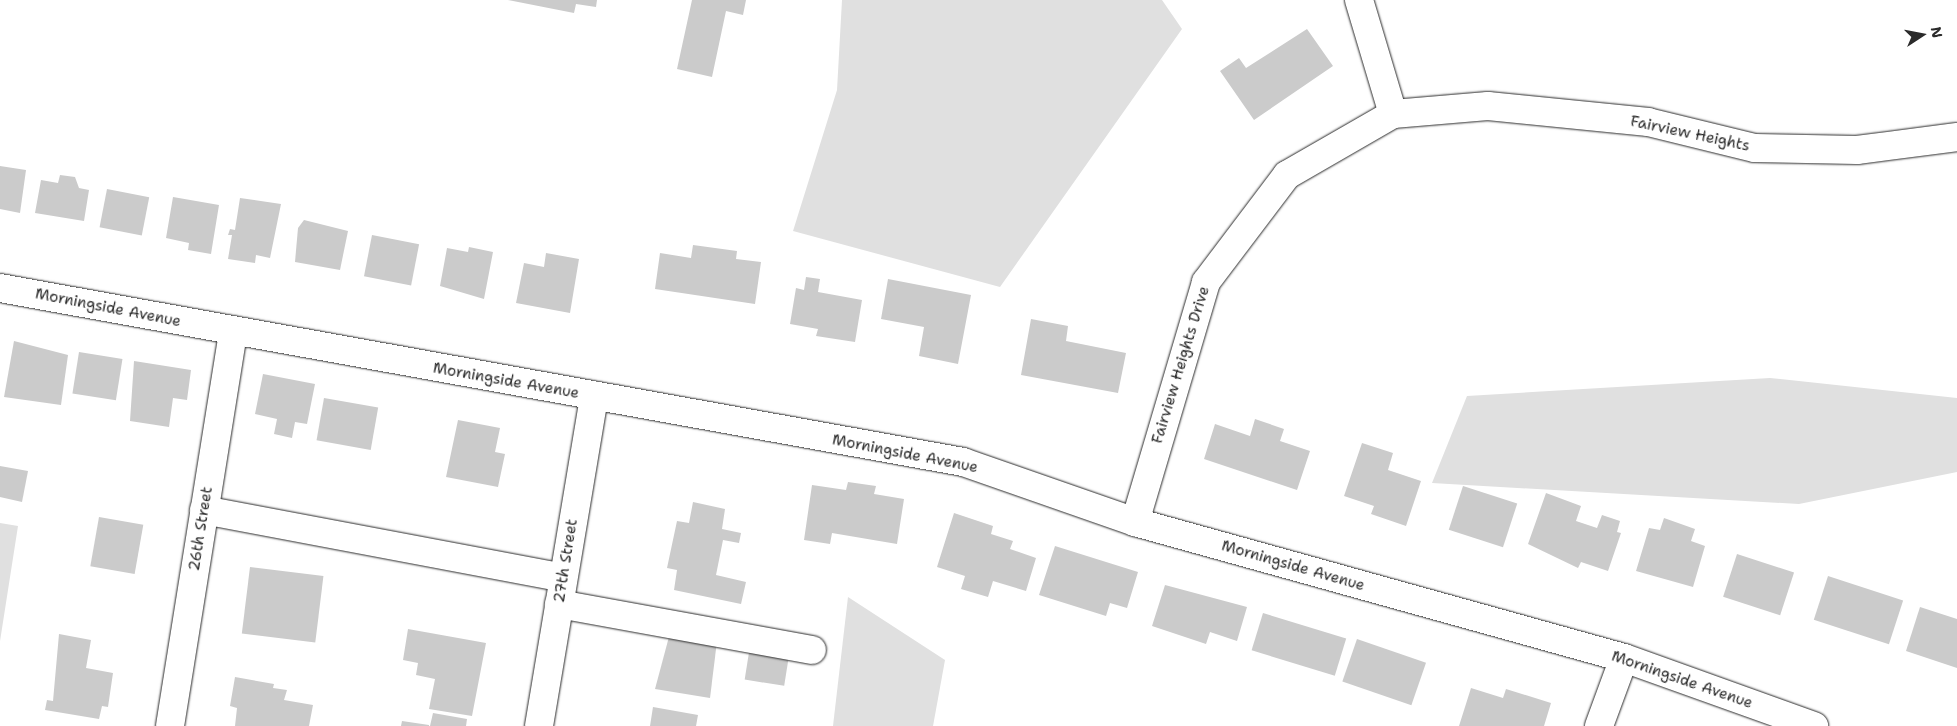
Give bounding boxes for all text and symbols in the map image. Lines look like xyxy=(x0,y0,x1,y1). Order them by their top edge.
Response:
north arrow xyxy=(1897,10,1947,60)
text: N xyxy=(1927,25,1947,39)
street label: Fairview Heights xyxy=(1629,113,1751,155)
street label: Fairview Heights Drive xyxy=(1148,284,1214,446)
street label: Morningside Avenue xyxy=(34,285,182,331)
street label: Morningside Avenue xyxy=(432,359,580,403)
street label: Morningside Avenue xyxy=(831,431,979,477)
street label: 26th Street xyxy=(185,486,217,572)
street label: 27th Street xyxy=(550,518,582,604)
street label: Morningside Avenue xyxy=(1219,537,1367,595)
street label: Morningside Avenue xyxy=(1609,647,1755,713)

